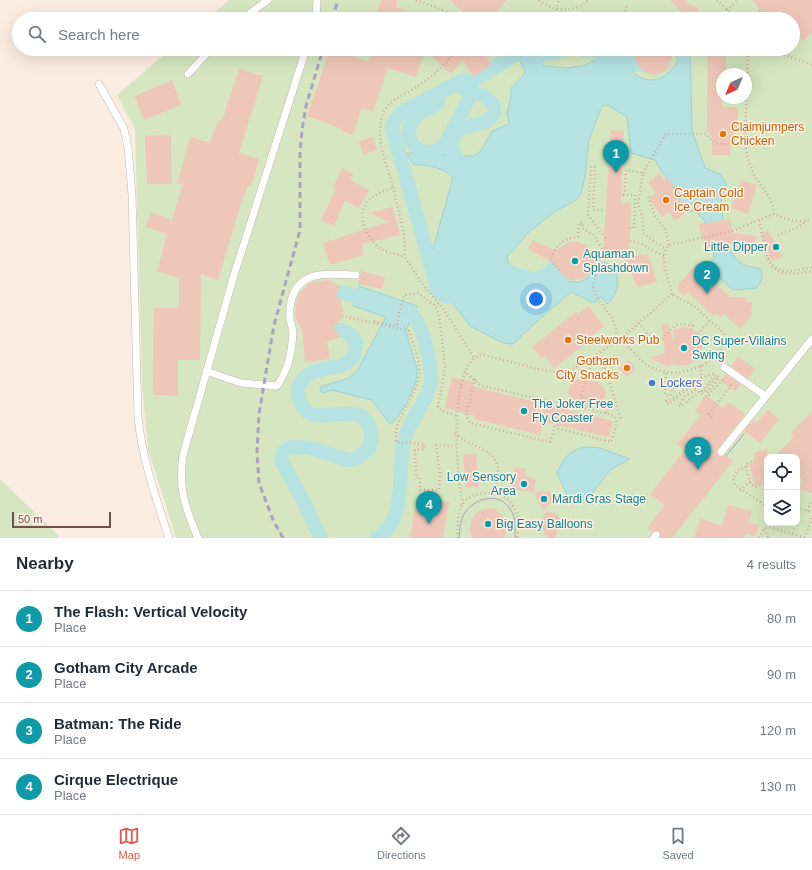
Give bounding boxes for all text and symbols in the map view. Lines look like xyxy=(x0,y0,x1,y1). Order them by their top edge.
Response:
search box xyxy=(12,12,800,56)
icon: search xyxy=(26,23,48,45)
text: Search here xyxy=(58,26,140,43)
north arrow xyxy=(716,68,752,104)
place label: Claimjumpers Chicken xyxy=(731,120,804,148)
marker: Claimjumpers Chicken xyxy=(718,129,728,139)
pin: 1 xyxy=(603,140,629,173)
place label: Captain Cold Ice Cream xyxy=(674,186,743,214)
marker: Captain Cold Ice Cream xyxy=(661,195,671,205)
place label: Little Dipper xyxy=(704,240,768,254)
marker: Little Dipper xyxy=(771,242,781,252)
place label: Aquaman Splashdown xyxy=(583,247,648,275)
marker: Aquaman Splashdown xyxy=(570,256,580,266)
pin: 2 xyxy=(694,261,720,294)
your location xyxy=(526,289,546,309)
place label: Steelworks Pub xyxy=(576,333,660,347)
place label: DC Super-Villains Swing xyxy=(692,334,786,362)
marker: Steelworks Pub xyxy=(563,335,573,345)
marker: DC Super-Villains Swing xyxy=(679,343,689,353)
place label: Gotham City Snacks xyxy=(556,354,619,382)
marker: Gotham City Snacks xyxy=(622,363,632,373)
place label: Lockers xyxy=(660,376,702,390)
marker: Lockers xyxy=(647,378,657,388)
place label: The Joker Free Fly Coaster xyxy=(532,397,614,425)
marker: The Joker Free Fly Coaster xyxy=(519,406,529,416)
pin: 3 xyxy=(685,437,711,470)
map controls xyxy=(764,454,800,526)
button: locate xyxy=(764,454,800,490)
place label: Low Sensory Area xyxy=(447,470,516,498)
marker: Low Sensory Area xyxy=(519,479,529,489)
button: layers xyxy=(764,490,800,526)
pin: 4 xyxy=(416,491,442,524)
place label: Mardi Gras Stage xyxy=(552,492,646,506)
marker: Mardi Gras Stage xyxy=(539,494,549,504)
scale bar xyxy=(12,510,111,529)
text: 50 m xyxy=(18,513,42,525)
place label: Big Easy Balloons xyxy=(496,517,593,531)
marker: Big Easy Balloons xyxy=(483,519,493,529)
text: Nearby xyxy=(16,554,74,573)
text: 4 results xyxy=(747,557,796,572)
text: The Flash: Vertical Velocity xyxy=(54,603,247,620)
text: 1 xyxy=(25,611,33,626)
text: 80 m xyxy=(767,611,796,626)
text: Place xyxy=(54,620,87,635)
text: Gotham City Arcade xyxy=(54,659,198,676)
text: 2 xyxy=(25,667,33,682)
text: 90 m xyxy=(767,667,796,682)
text: Place xyxy=(54,676,87,691)
text: Batman: The Ride xyxy=(54,715,182,732)
text: 3 xyxy=(25,723,33,738)
text: 120 m xyxy=(760,723,796,738)
text: Place xyxy=(54,732,87,747)
text: Cirque Electrique xyxy=(54,771,178,788)
text: 4 xyxy=(25,779,33,794)
text: 130 m xyxy=(760,779,796,794)
text: Place xyxy=(54,788,87,803)
tab: Map xyxy=(118,825,140,861)
tab: Directions xyxy=(377,825,426,861)
tab: Saved xyxy=(662,825,694,861)

